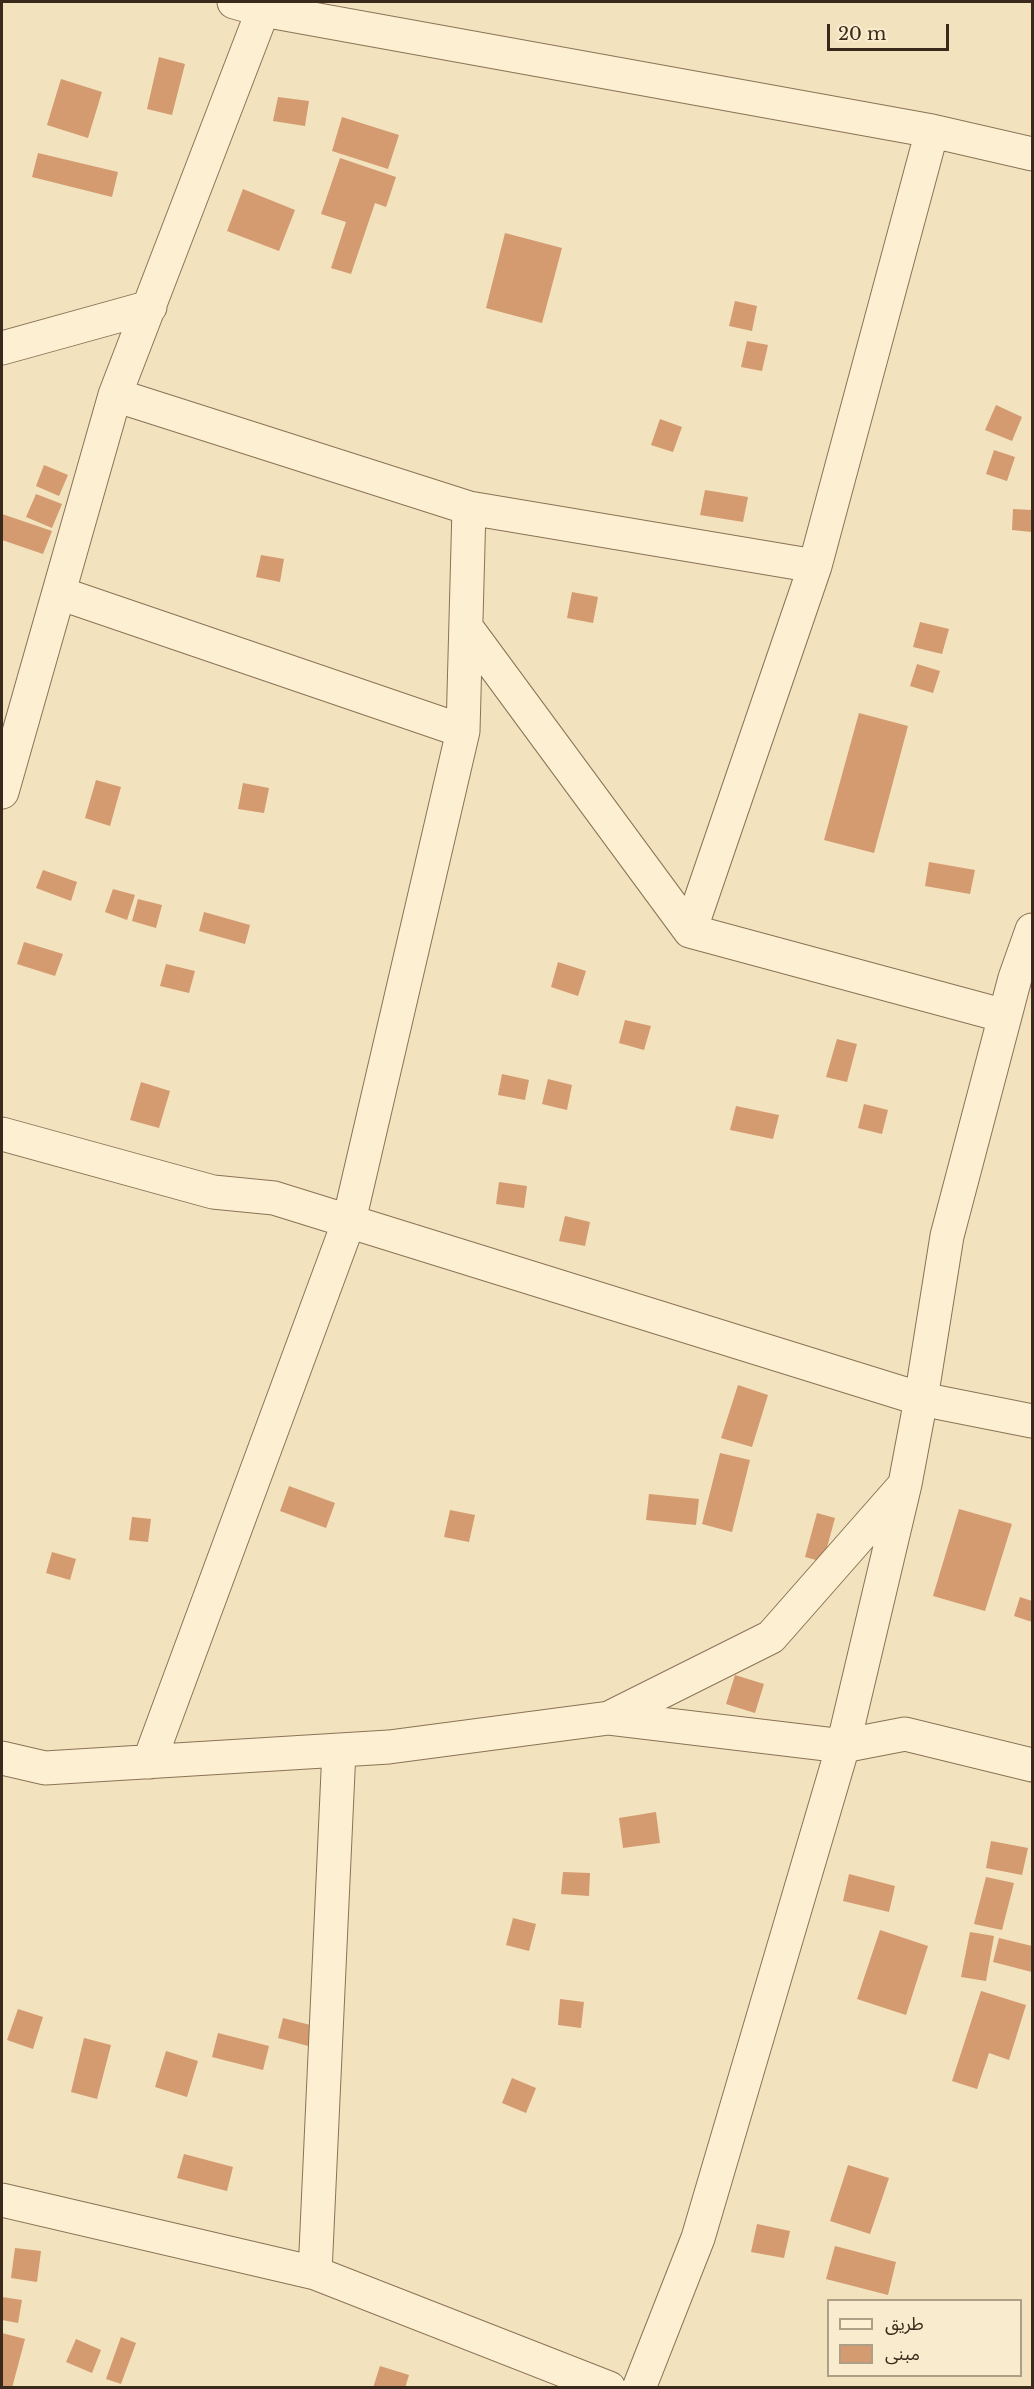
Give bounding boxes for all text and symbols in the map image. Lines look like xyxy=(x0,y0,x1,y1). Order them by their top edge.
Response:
scale bar xyxy=(830,12,952,50)
text: 20 m xyxy=(838,23,886,45)
legend xyxy=(827,2299,1022,2377)
text: طريق xyxy=(885,2313,924,2335)
text: مبنى xyxy=(885,2343,920,2365)

